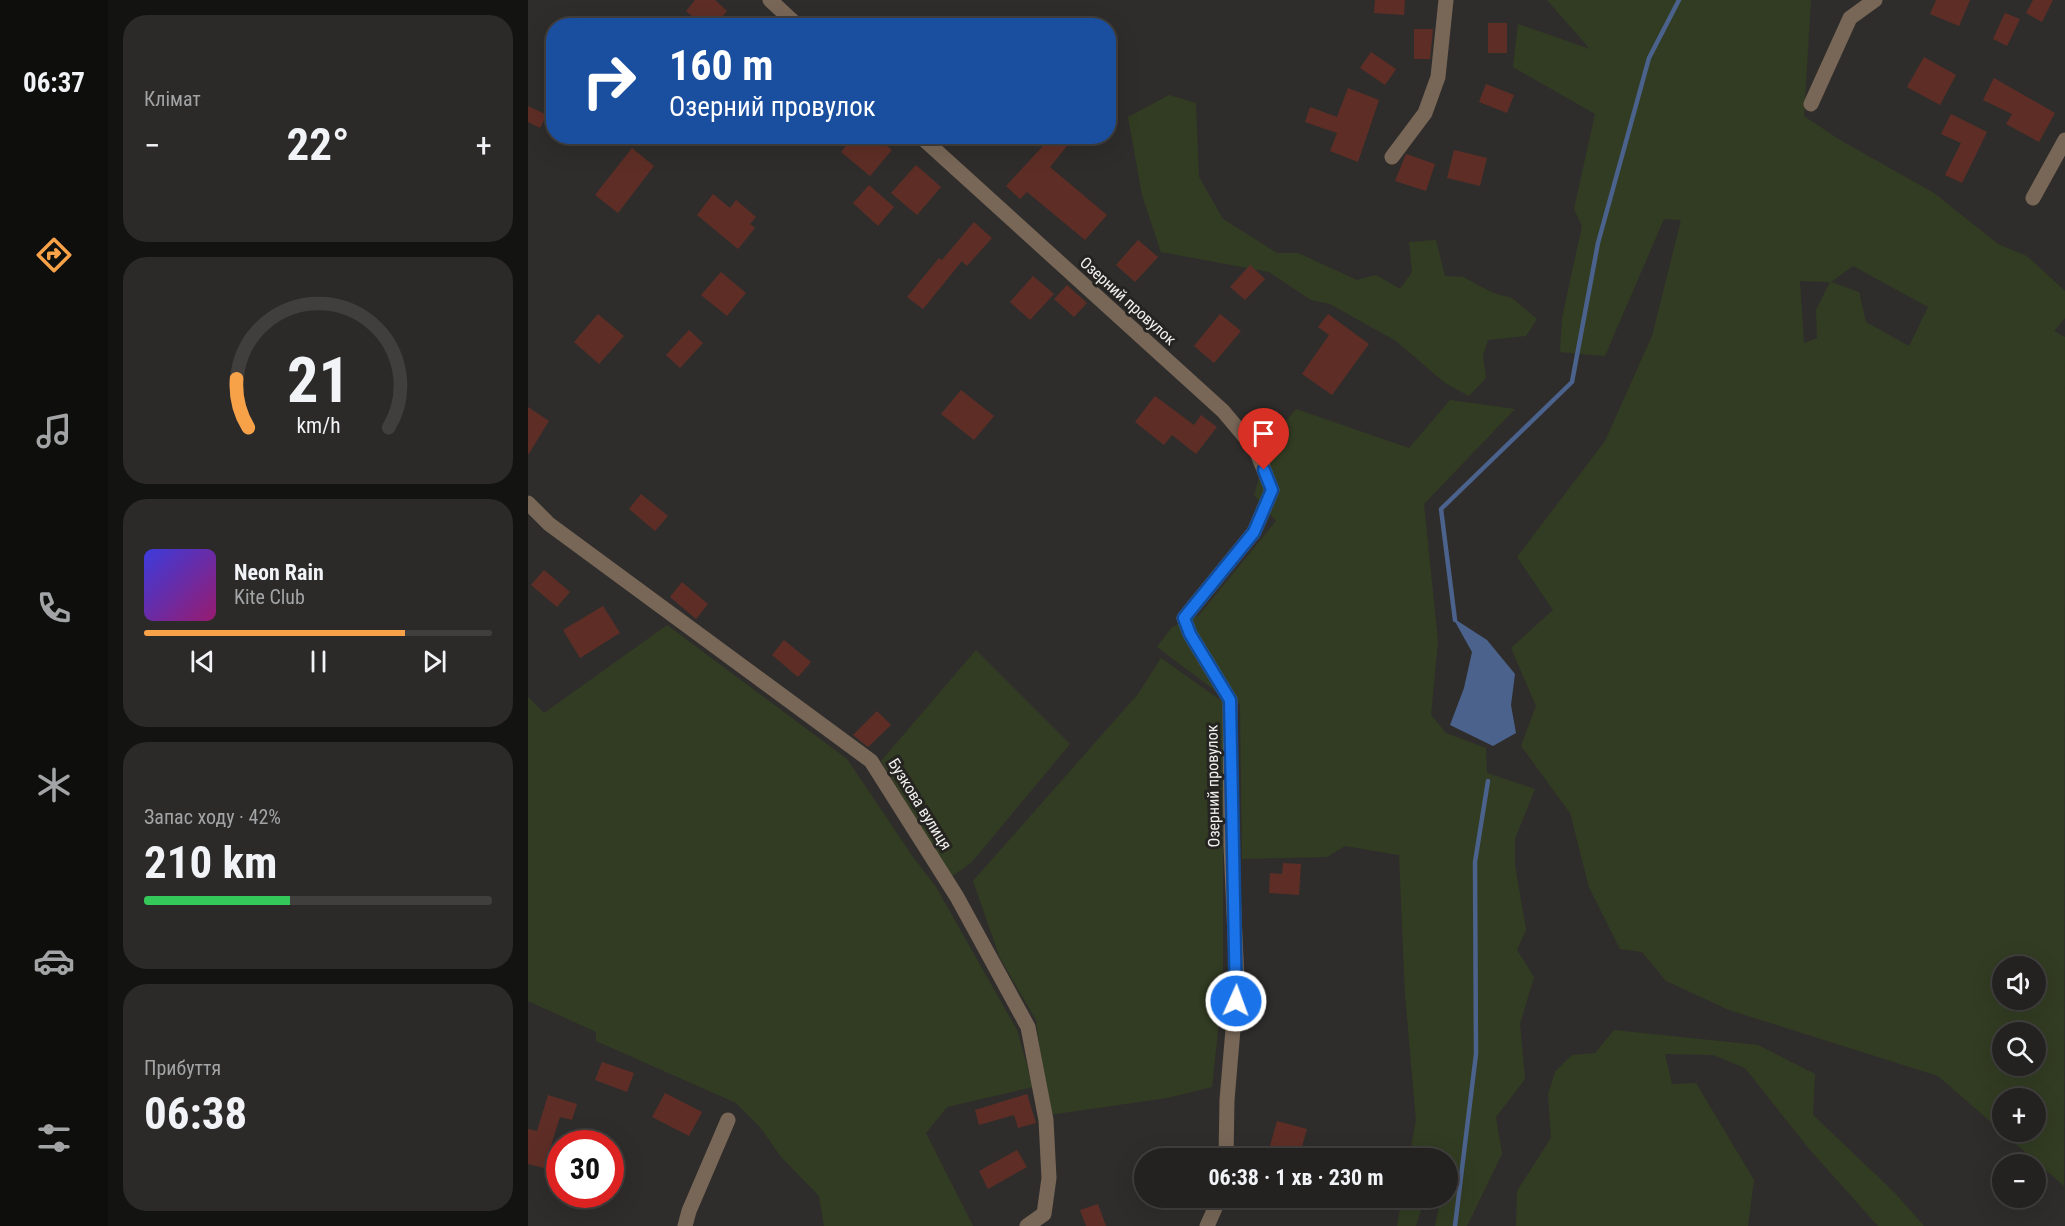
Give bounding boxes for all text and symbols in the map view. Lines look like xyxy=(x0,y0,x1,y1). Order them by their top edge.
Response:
text: 160 m xyxy=(669,41,774,90)
icon: right xyxy=(570,42,648,120)
text: 06:37 xyxy=(23,67,85,99)
text: Клімат xyxy=(144,87,201,111)
text: Озерний провулок xyxy=(669,91,876,123)
text: 22° xyxy=(287,118,350,171)
text: − xyxy=(144,126,161,165)
text: + xyxy=(476,126,492,165)
icon: directions xyxy=(33,234,75,276)
street label: Озерний провулок xyxy=(1076,253,1180,349)
text: 21 xyxy=(286,344,350,417)
pin xyxy=(1238,408,1289,470)
icon: music xyxy=(33,410,75,452)
text: km/h xyxy=(296,413,340,438)
icon: arrive xyxy=(1247,417,1280,450)
text: Neon Rain xyxy=(234,560,324,585)
text: Kite Club xyxy=(234,585,305,609)
icon: phone xyxy=(33,587,75,629)
icon: previous xyxy=(186,645,219,678)
icon: pause xyxy=(302,645,335,678)
icon: next xyxy=(418,645,451,678)
street label: Озерний провулок xyxy=(1202,724,1224,847)
street label: Бузкова вулиця xyxy=(884,755,956,853)
icon: climate xyxy=(33,764,75,806)
text: Запас ходу · 42% xyxy=(144,805,281,829)
text: 210 km xyxy=(144,836,277,889)
icon: car xyxy=(33,940,75,982)
map controls xyxy=(1992,956,2046,1208)
button: sound xyxy=(1992,956,2046,1010)
position arrow xyxy=(1204,969,1268,1033)
button: search xyxy=(1992,1022,2046,1076)
text: Прибуття xyxy=(144,1056,221,1080)
text: 06:38 xyxy=(144,1087,247,1140)
button: + xyxy=(1992,1088,2046,1142)
icon: filters xyxy=(33,1117,75,1159)
speed limit sign: 30 xyxy=(546,1130,624,1208)
button: − xyxy=(1992,1154,2046,1208)
text: 06:38 · 1 хв · 230 m xyxy=(1208,1165,1384,1190)

